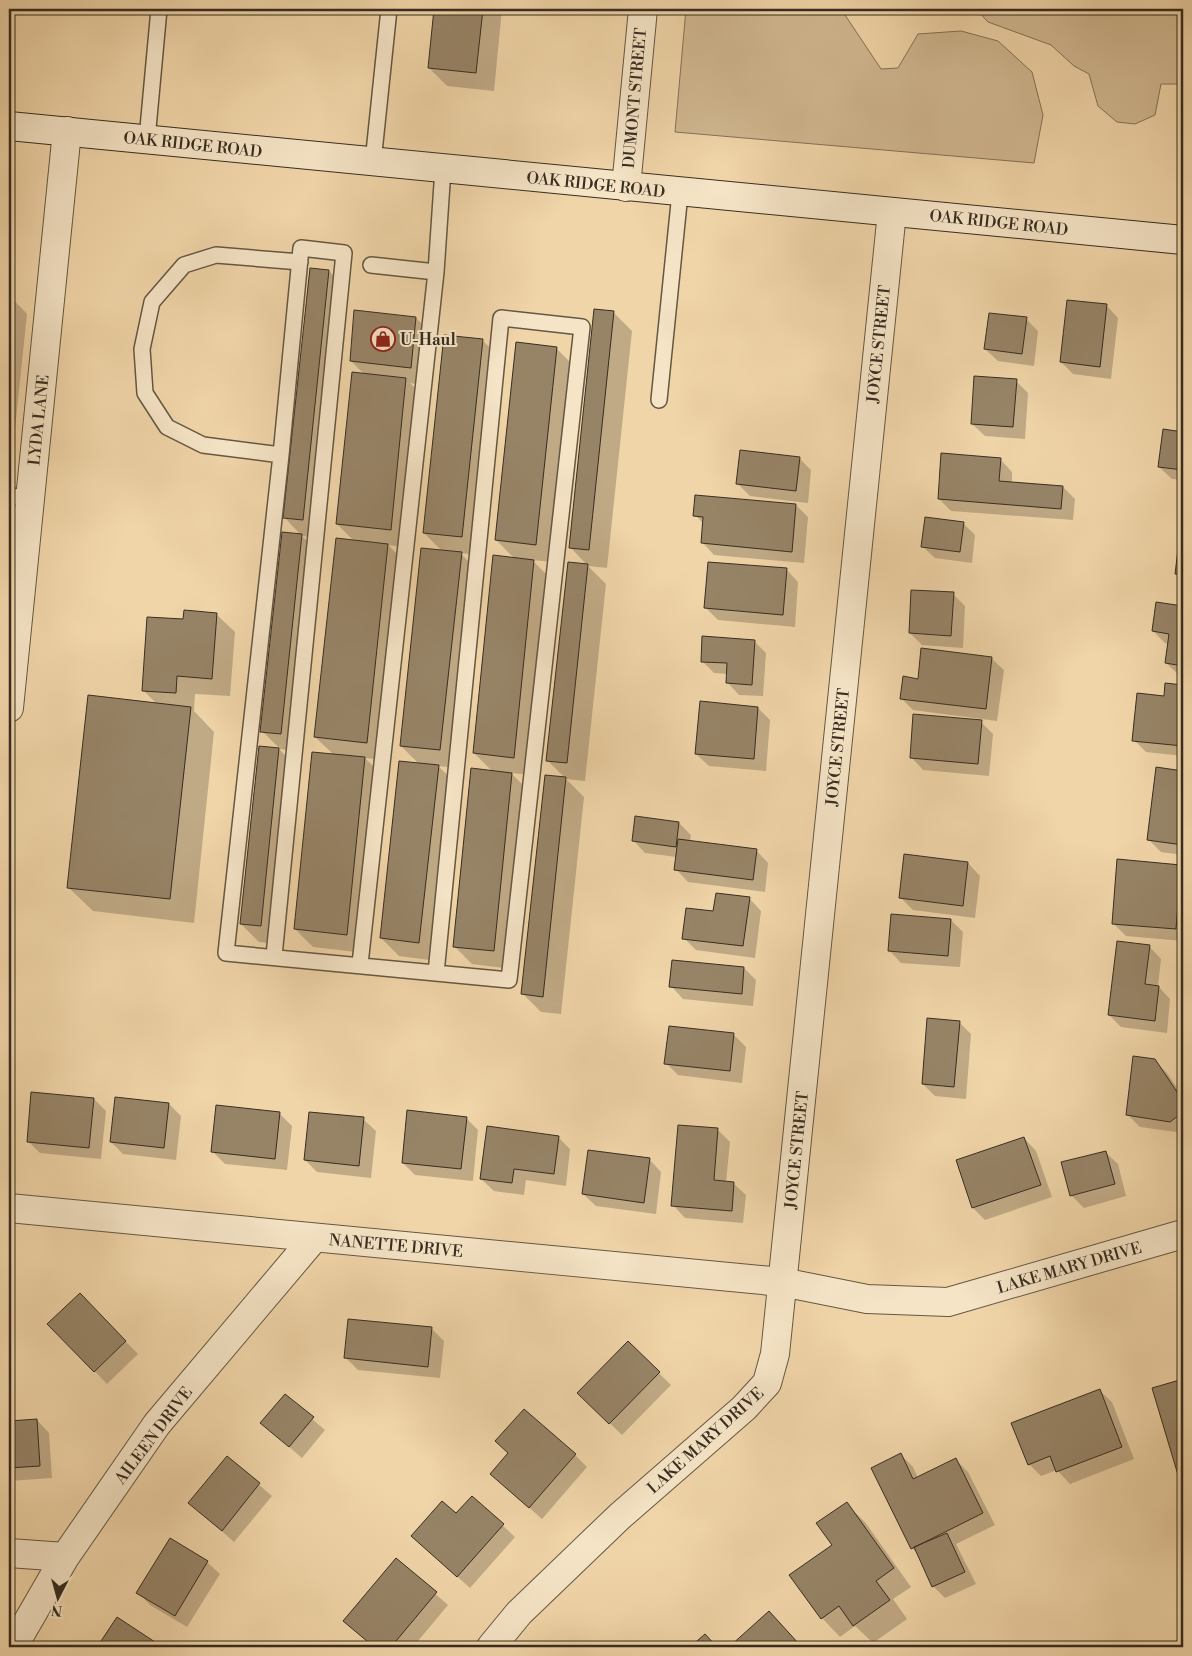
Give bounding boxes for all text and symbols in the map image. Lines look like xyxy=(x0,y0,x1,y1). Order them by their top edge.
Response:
street label: DUMONT STREET xyxy=(619,27,651,169)
street label: OAK RIDGE ROAD xyxy=(123,128,263,162)
street label: OAK RIDGE ROAD xyxy=(526,168,666,202)
street label: OAK RIDGE ROAD xyxy=(929,206,1069,240)
street label: JOYCE STREET xyxy=(863,284,895,405)
shop icon: U-Haul xyxy=(370,326,396,352)
place label: U-Haul xyxy=(400,330,456,350)
street label: LYDA LANE xyxy=(24,374,54,467)
street label: JOYCE STREET xyxy=(822,687,854,808)
street label: JOYCE STREET xyxy=(781,1090,813,1211)
street label: NANETTE DRIVE xyxy=(328,1230,464,1262)
street label: LAKE MARY DRIVE xyxy=(994,1238,1144,1298)
street label: AILEEN DRIVE xyxy=(110,1383,197,1489)
street label: LAKE MARY DRIVE xyxy=(643,1383,768,1498)
north arrow xyxy=(32,1574,82,1624)
text: N xyxy=(50,1600,63,1619)

